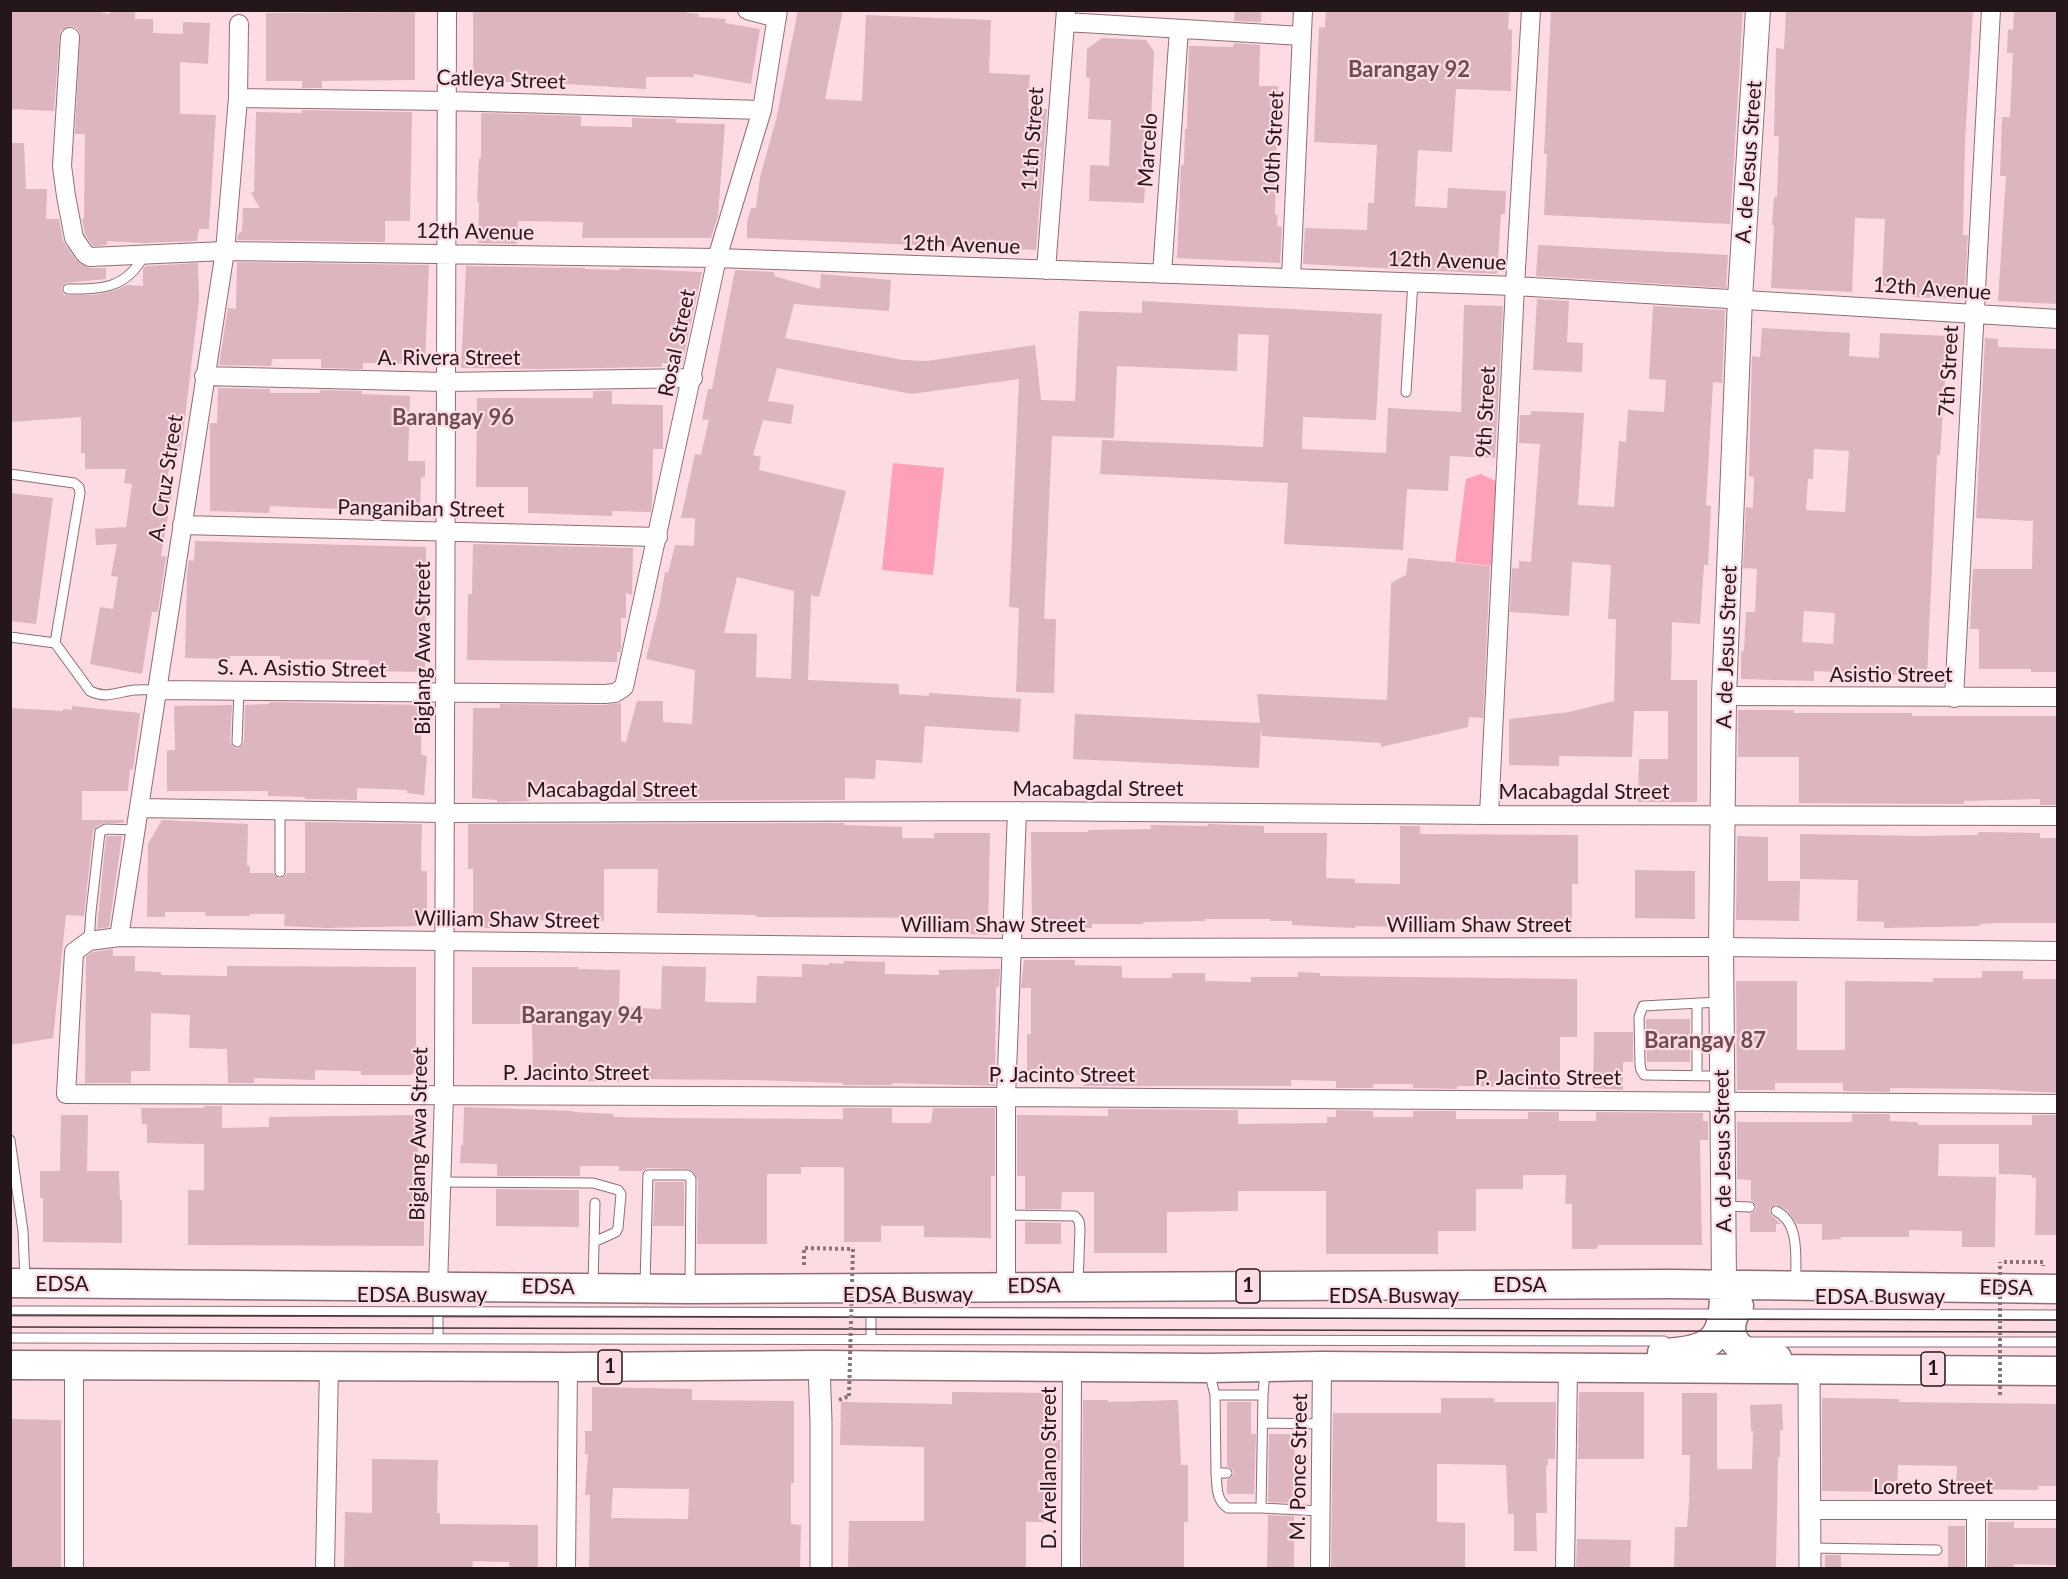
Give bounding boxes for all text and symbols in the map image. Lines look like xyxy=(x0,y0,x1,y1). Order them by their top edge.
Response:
district label: Barangay 92 xyxy=(1348,57,1470,83)
street label: Catleya Street xyxy=(436,65,566,95)
street label: A. de Jesus Street xyxy=(1731,80,1767,244)
street label: 11th Street xyxy=(1017,86,1049,192)
street label: 10th Street xyxy=(1259,90,1289,196)
street label: Marcelo xyxy=(1133,112,1163,188)
street label: 12th Avenue xyxy=(416,218,534,246)
street label: 12th Avenue xyxy=(901,230,1021,260)
street label: 12th Avenue xyxy=(1387,246,1507,276)
street label: 12th Avenue xyxy=(1872,272,1992,306)
street label: Rosal Street xyxy=(653,287,701,399)
street label: 7th Street xyxy=(1934,324,1964,418)
street label: A. Rivera Street xyxy=(378,345,520,371)
street label: 9th Street xyxy=(1471,365,1501,459)
district label: Barangay 96 xyxy=(392,405,514,431)
street label: A. Cruz Street xyxy=(144,413,188,543)
street label: Panganiban Street xyxy=(337,495,505,523)
street label: Biglang Awa Street xyxy=(410,561,436,735)
street label: A. de Jesus Street xyxy=(1712,565,1742,729)
street label: S. A. Asistio Street xyxy=(217,655,387,683)
street label: Asistio Street xyxy=(1830,662,1952,688)
street label: Macabagdal Street xyxy=(1013,776,1183,802)
street label: Macabagdal Street xyxy=(527,777,697,803)
street label: Macabagdal Street xyxy=(1499,779,1669,805)
street label: William Shaw Street xyxy=(414,906,600,934)
street label: William Shaw Street xyxy=(900,912,1086,938)
street label: William Shaw Street xyxy=(1386,912,1572,938)
district label: Barangay 94 xyxy=(521,1003,643,1029)
district label: Barangay 87 xyxy=(1644,1028,1766,1054)
street label: Biglang Awa Street xyxy=(405,1047,433,1221)
street label: P. Jacinto Street xyxy=(503,1060,649,1086)
street label: P. Jacinto Street xyxy=(989,1062,1135,1088)
street label: P. Jacinto Street xyxy=(1475,1065,1621,1091)
street label: A. de Jesus Street xyxy=(1709,1069,1737,1233)
road number: 1 xyxy=(1236,1269,1260,1303)
street label: EDSA xyxy=(35,1271,89,1297)
street label: EDSA xyxy=(1493,1272,1547,1298)
street label: EDSA xyxy=(1007,1273,1061,1299)
street label: EDSA xyxy=(521,1274,575,1300)
street label: EDSA xyxy=(1979,1275,2033,1301)
street label: EDSA Busway xyxy=(357,1282,487,1308)
street label: EDSA Busway xyxy=(843,1282,973,1308)
street label: EDSA Busway xyxy=(1329,1283,1459,1309)
street label: EDSA Busway xyxy=(1815,1284,1945,1310)
road number: 1 xyxy=(598,1350,622,1384)
road number: 1 xyxy=(1921,1352,1945,1386)
street label: D. Arellano Street xyxy=(1036,1387,1062,1549)
street label: M. Ponce Street xyxy=(1285,1393,1313,1541)
street label: Loreto Street xyxy=(1873,1474,1993,1500)

